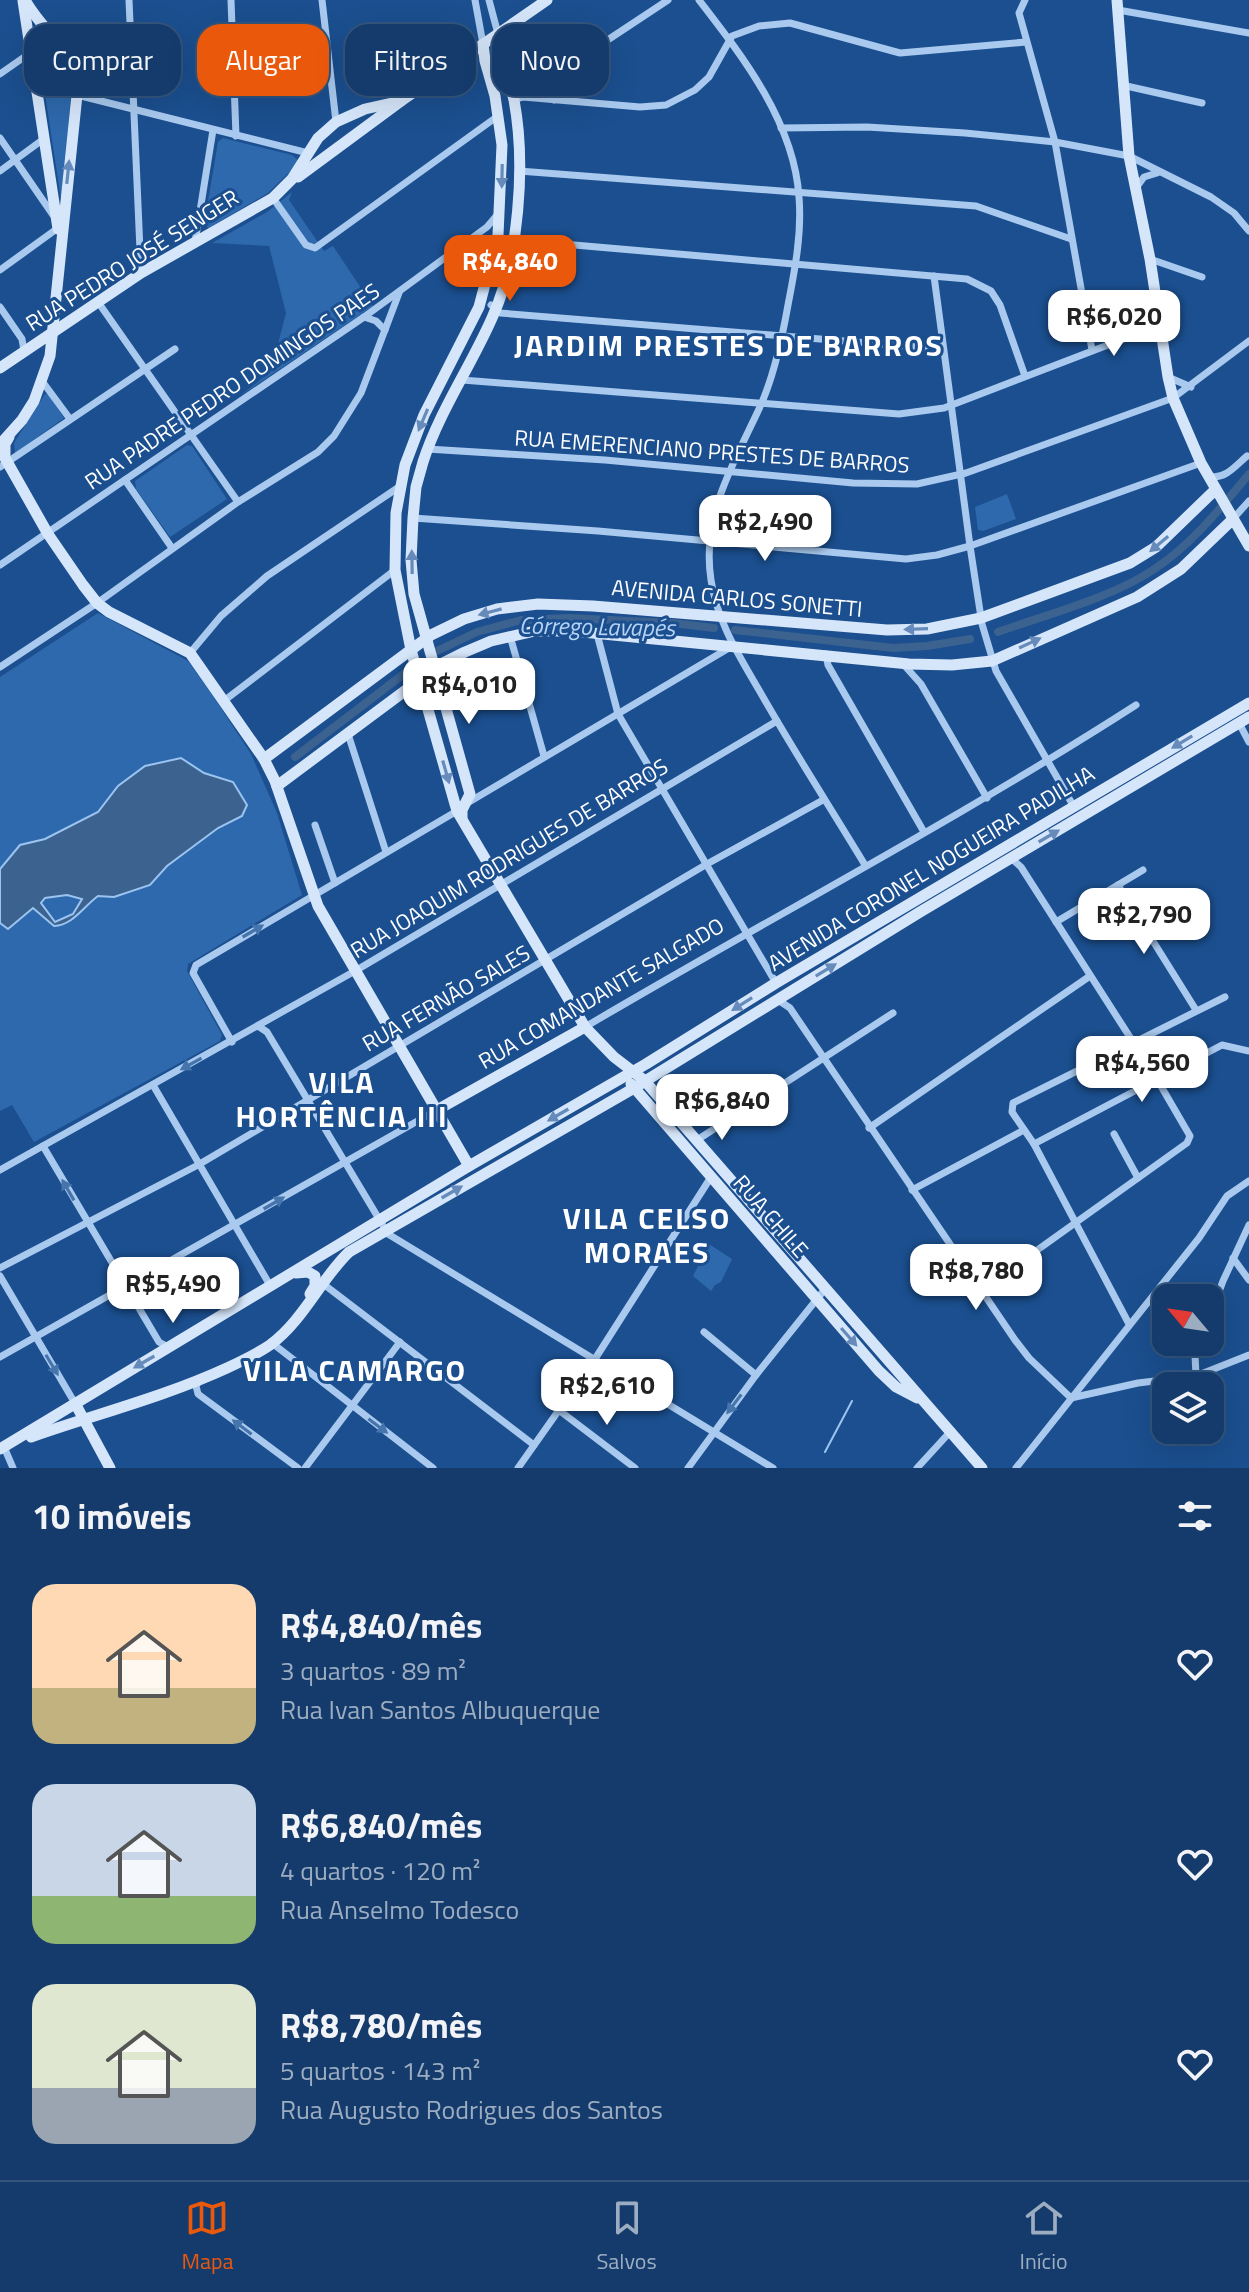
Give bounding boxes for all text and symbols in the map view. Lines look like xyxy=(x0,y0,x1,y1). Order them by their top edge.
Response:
chip: Comprar xyxy=(24,24,181,96)
chip: Alugar xyxy=(197,24,329,96)
chip: Filtros xyxy=(345,24,476,96)
chip: Novo xyxy=(492,24,609,96)
one-way arrow xyxy=(62,159,75,184)
one-way arrow xyxy=(496,164,508,189)
street label: RUA PEDRO JOSÉ SENGER xyxy=(19,180,245,340)
pin: R$4,840 xyxy=(436,235,584,303)
text: R$4,840 xyxy=(462,241,558,280)
street label: RUA PADRE PEDRO DOMINGOS PAES xyxy=(77,274,387,498)
pin: R$6,020 xyxy=(1040,290,1188,358)
text: R$6,020 xyxy=(1066,296,1162,335)
district label: JARDIM PRESTES DE BARROS xyxy=(514,322,944,368)
one-way arrow xyxy=(416,408,429,432)
street label: RUA EMERENCIANO PRESTES DE BARROS xyxy=(513,420,911,482)
pin: R$2,490 xyxy=(691,495,839,563)
text: R$2,490 xyxy=(717,501,813,540)
one-way arrow xyxy=(1149,535,1169,552)
one-way arrow xyxy=(405,549,418,574)
street label: AVENIDA CARLOS SONETTI xyxy=(610,570,864,626)
one-way arrow xyxy=(477,607,502,619)
water label: Córrego Lavapés xyxy=(519,607,677,645)
one-way arrow xyxy=(903,623,928,636)
one-way arrow xyxy=(1019,636,1042,650)
pin: R$4,010 xyxy=(395,658,543,726)
text: R$4,010 xyxy=(421,664,517,703)
one-way arrow xyxy=(1171,735,1193,749)
street label: RUA JOAQUIM RODRIGUES DE BARROS xyxy=(344,749,674,967)
street label: AVENIDA CORONEL NOGUEIRA PADILHA xyxy=(761,757,1101,979)
one-way arrow xyxy=(441,760,453,785)
one-way arrow xyxy=(1038,829,1060,843)
pin: R$2,790 xyxy=(1070,888,1218,956)
text: R$2,790 xyxy=(1096,894,1192,933)
street label: RUA COMANDANTE SALGADO xyxy=(472,909,730,1077)
one-way arrow xyxy=(242,924,264,938)
street label: RUA FERNÃO SALES xyxy=(356,936,536,1060)
one-way arrow xyxy=(815,963,837,977)
one-way arrow xyxy=(731,997,753,1011)
pin: R$4,560 xyxy=(1068,1036,1216,1104)
text: R$4,560 xyxy=(1094,1042,1190,1081)
one-way arrow xyxy=(179,1058,202,1071)
district label: VILA HORTÊNCIA III xyxy=(236,1059,448,1139)
pin: R$6,840 xyxy=(648,1074,796,1142)
text: R$6,840 xyxy=(674,1080,770,1119)
one-way arrow xyxy=(547,1108,569,1122)
street label: RUA CHILE xyxy=(725,1167,817,1265)
one-way arrow xyxy=(61,1178,75,1201)
one-way arrow xyxy=(441,1185,463,1199)
district label: VILA CELSO MORAES xyxy=(563,1195,731,1275)
one-way arrow xyxy=(263,1196,285,1210)
pin: R$8,780 xyxy=(902,1244,1050,1312)
text: R$8,780 xyxy=(928,1250,1024,1289)
pin: R$5,490 xyxy=(99,1257,247,1325)
text: R$5,490 xyxy=(125,1263,221,1302)
north arrow xyxy=(1152,1284,1224,1356)
map controls xyxy=(1152,1284,1224,1444)
one-way arrow xyxy=(840,1327,857,1347)
district label: VILA CAMARGO xyxy=(243,1347,467,1393)
one-way arrow xyxy=(45,1354,59,1376)
one-way arrow xyxy=(133,1355,155,1369)
pin: R$2,610 xyxy=(533,1359,681,1427)
text: R$2,610 xyxy=(559,1365,655,1404)
button: layers xyxy=(1152,1372,1224,1444)
one-way arrow xyxy=(726,1394,742,1415)
one-way arrow xyxy=(367,1418,389,1434)
one-way arrow xyxy=(232,1419,253,1435)
text: 10 imóveis xyxy=(32,1490,192,1542)
icon: filters xyxy=(1173,1494,1217,1538)
text: R$4,840/mês xyxy=(280,1599,482,1651)
icon: home xyxy=(96,1616,192,1712)
icon: heart xyxy=(1173,1642,1217,1686)
text: 3 quartos · 89 m² xyxy=(280,1651,466,1690)
text: Rua Ivan Santos Albuquerque xyxy=(280,1690,600,1729)
text: R$6,840/mês xyxy=(280,1799,482,1851)
icon: home xyxy=(96,1816,192,1912)
icon: heart xyxy=(1173,1842,1217,1886)
text: 4 quartos · 120 m² xyxy=(280,1851,480,1890)
text: Rua Anselmo Todesco xyxy=(280,1890,519,1929)
text: R$8,780/mês xyxy=(280,1999,482,2051)
icon: home xyxy=(96,2016,192,2112)
icon: heart xyxy=(1173,2042,1217,2086)
text: 5 quartos · 143 m² xyxy=(280,2051,480,2090)
text: Rua Augusto Rodrigues dos Santos xyxy=(280,2090,663,2129)
tab: Mapa xyxy=(181,2196,234,2278)
tab: Salvos xyxy=(596,2196,657,2278)
tab: Início xyxy=(1020,2196,1068,2278)

